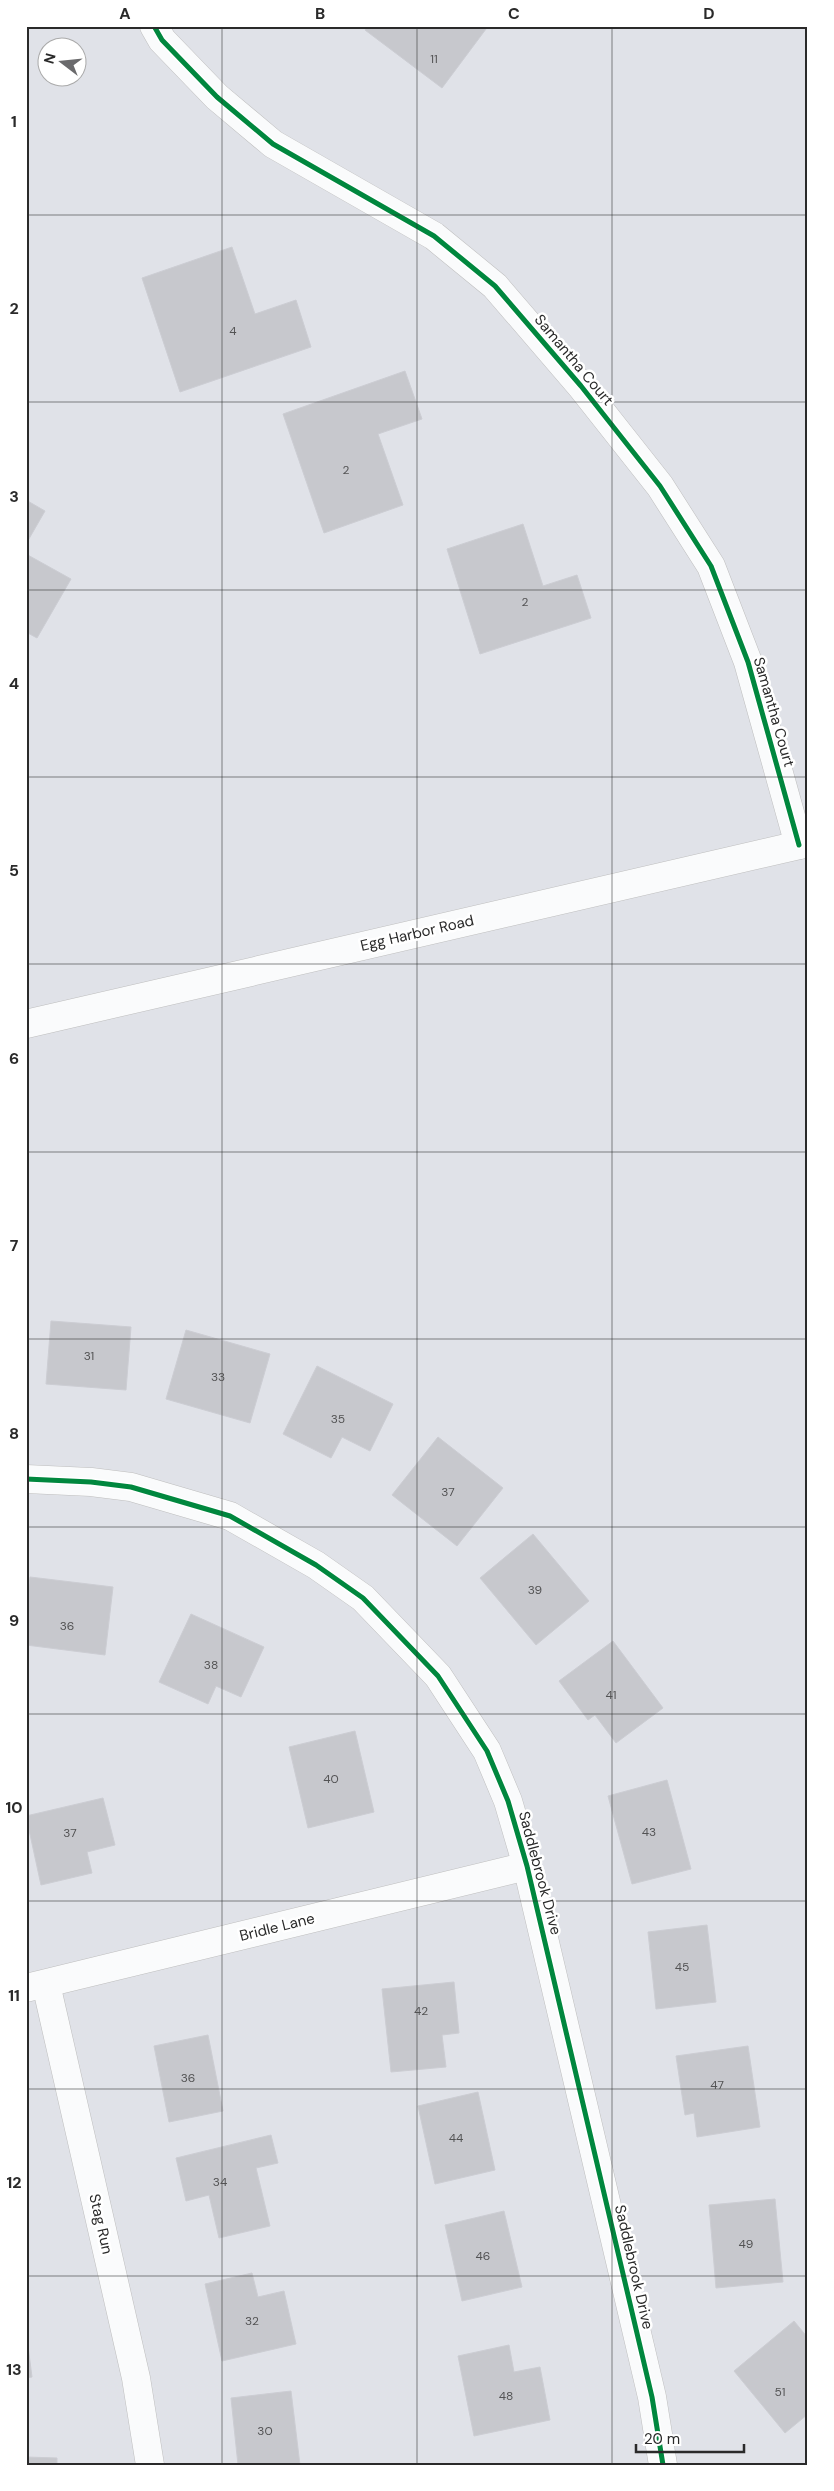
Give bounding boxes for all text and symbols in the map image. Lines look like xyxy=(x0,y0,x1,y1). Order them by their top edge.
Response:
text: A xyxy=(119,3,131,24)
text: B xyxy=(315,3,325,24)
text: C xyxy=(508,3,520,24)
text: D xyxy=(703,3,715,24)
north arrow xyxy=(38,38,88,88)
text: N xyxy=(39,51,60,66)
house number: 11 xyxy=(430,51,438,67)
text: 1 xyxy=(11,111,17,132)
text: 2 xyxy=(9,298,19,319)
street label: Samantha Court xyxy=(530,310,618,410)
house number: 4 xyxy=(229,323,237,339)
house number: 2 xyxy=(343,462,350,478)
text: 3 xyxy=(9,486,19,507)
house number: 2 xyxy=(522,594,529,610)
street label: Samantha Court xyxy=(749,655,799,769)
text: 4 xyxy=(9,673,19,694)
text: 5 xyxy=(9,860,19,881)
street label: Egg Harbor Road xyxy=(358,910,476,956)
text: 6 xyxy=(9,1048,19,1069)
text: 7 xyxy=(10,1235,19,1256)
house number: 31 xyxy=(84,1348,94,1364)
house number: 33 xyxy=(211,1369,225,1385)
house number: 35 xyxy=(331,1411,345,1427)
text: 8 xyxy=(9,1423,19,1444)
house number: 37 xyxy=(441,1484,455,1500)
house number: 39 xyxy=(528,1582,542,1598)
text: 9 xyxy=(9,1610,19,1631)
house number: 36 xyxy=(60,1618,74,1634)
house number: 38 xyxy=(204,1657,218,1673)
house number: 41 xyxy=(605,1687,617,1703)
house number: 40 xyxy=(323,1771,339,1787)
text: 10 xyxy=(5,1797,23,1818)
street label: Saddlebrook Drive xyxy=(514,1809,566,1937)
house number: 43 xyxy=(642,1824,656,1840)
house number: 37 xyxy=(63,1825,77,1841)
street label: Bridle Lane xyxy=(237,1908,317,1946)
house number: 45 xyxy=(675,1959,689,1975)
text: 11 xyxy=(8,1985,20,2006)
house number: 42 xyxy=(414,2003,428,2019)
house number: 36 xyxy=(181,2070,195,2086)
house number: 47 xyxy=(710,2077,724,2093)
house number: 44 xyxy=(449,2130,463,2146)
text: 12 xyxy=(6,2172,22,2193)
house number: 34 xyxy=(213,2174,227,2190)
street label: Stag Run xyxy=(84,2192,118,2256)
street label: Saddlebrook Drive xyxy=(610,2203,658,2331)
house number: 49 xyxy=(739,2236,753,2252)
house number: 46 xyxy=(476,2248,490,2264)
house number: 32 xyxy=(245,2313,259,2329)
text: 13 xyxy=(6,2359,22,2380)
house number: 51 xyxy=(774,2384,786,2400)
house number: 48 xyxy=(499,2388,513,2404)
scale bar xyxy=(636,2421,744,2453)
house number: 30 xyxy=(257,2423,273,2439)
text: 20 m xyxy=(644,2429,680,2449)

